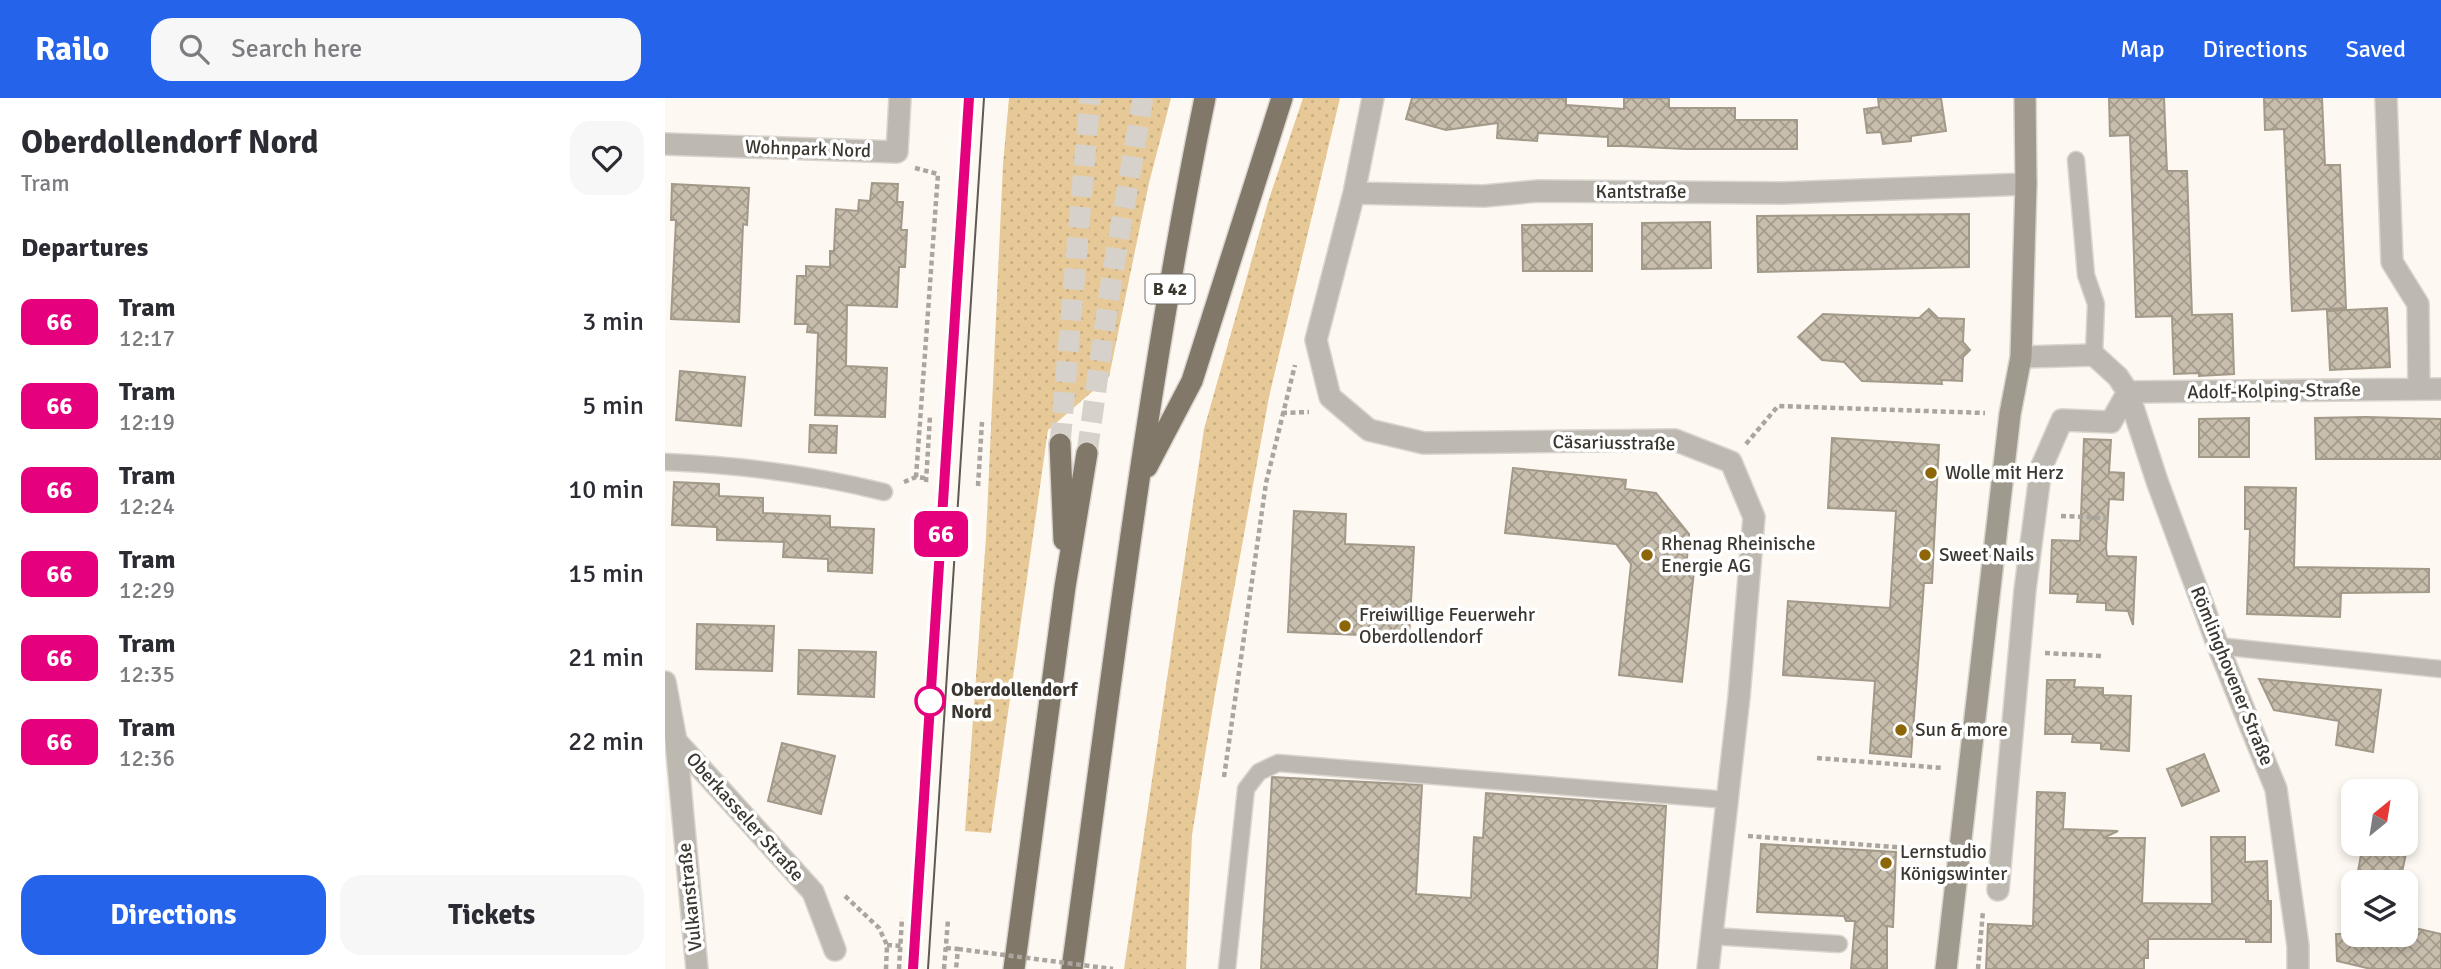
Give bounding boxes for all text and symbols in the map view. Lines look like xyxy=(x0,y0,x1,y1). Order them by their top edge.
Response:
search box xyxy=(151,18,641,81)
text: Railo xyxy=(35,29,109,70)
icon: search xyxy=(175,30,213,68)
text: Search here xyxy=(231,33,362,65)
text: Map xyxy=(2120,34,2165,64)
text: Directions xyxy=(2203,34,2308,64)
text: Saved xyxy=(2346,34,2406,64)
button: heart xyxy=(570,121,644,195)
text: Oberdollendorf Nord xyxy=(21,122,318,163)
street label: Wohnpark Nord xyxy=(745,135,871,163)
text: Tram xyxy=(21,169,70,198)
street label: Kantstraße xyxy=(1596,180,1686,204)
text: Departures xyxy=(21,232,148,264)
road number: B 42 xyxy=(1145,274,1195,304)
text: Tram xyxy=(119,292,176,324)
text: 3 min xyxy=(582,306,644,338)
text: 66 xyxy=(47,307,72,337)
text: 12:17 xyxy=(119,324,175,353)
text: Tram xyxy=(119,376,176,408)
street label: Adolf-Kolping-Straße xyxy=(2187,377,2361,405)
text: 5 min xyxy=(582,390,644,422)
text: 66 xyxy=(47,391,72,421)
text: 12:19 xyxy=(119,408,175,437)
street label: Cäsariusstraße xyxy=(1552,430,1676,456)
text: Tram xyxy=(119,460,176,492)
place label: Wolle mit Herz xyxy=(1945,461,2064,485)
marker: Wolle mit Herz xyxy=(1923,465,1939,481)
text: 10 min xyxy=(568,474,644,506)
text: 66 xyxy=(47,475,72,505)
text: 12:24 xyxy=(119,492,175,521)
line badge: 66 xyxy=(909,511,973,557)
text: 66 xyxy=(928,519,954,549)
place label: Rhenag Rheinische Energie AG xyxy=(1661,532,1815,578)
place label: Sweet Nails xyxy=(1939,543,2034,567)
text: Tram xyxy=(119,544,176,576)
marker: Rhenag Rheinische Energie AG xyxy=(1639,547,1655,563)
marker: Sweet Nails xyxy=(1917,547,1933,563)
text: 15 min xyxy=(568,558,644,590)
text: 66 xyxy=(47,559,72,589)
text: 12:29 xyxy=(119,576,175,605)
street label: Römlinghovener Straße xyxy=(2185,583,2279,769)
place label: Freiwillige Feuerwehr Oberdollendorf xyxy=(1359,603,1535,649)
marker: Freiwillige Feuerwehr Oberdollendorf xyxy=(1337,618,1353,634)
text: Tram xyxy=(119,628,176,660)
text: 21 min xyxy=(568,642,644,674)
text: 66 xyxy=(47,643,72,673)
text: 12:35 xyxy=(119,660,175,689)
place label: Oberdollendorf Nord xyxy=(951,678,1079,724)
marker: Oberdollendorf Nord xyxy=(915,686,945,716)
text: Tram xyxy=(119,712,176,744)
place label: Sun & more xyxy=(1915,718,2008,742)
marker: Sun & more xyxy=(1893,722,1909,738)
text: 22 min xyxy=(568,726,644,758)
text: 66 xyxy=(47,727,72,757)
text: 12:36 xyxy=(119,744,175,773)
street label: Oberkasseler Straße xyxy=(681,747,809,887)
north arrow xyxy=(2341,779,2419,856)
map controls xyxy=(2341,779,2418,947)
place label: Lernstudio Königswinter xyxy=(1900,840,2007,886)
street label: Vulkanstraße xyxy=(672,842,708,952)
marker: Lernstudio Königswinter xyxy=(1878,855,1894,871)
button: layers xyxy=(2341,870,2418,947)
button: Directions xyxy=(21,875,326,955)
button: Tickets xyxy=(340,875,644,955)

